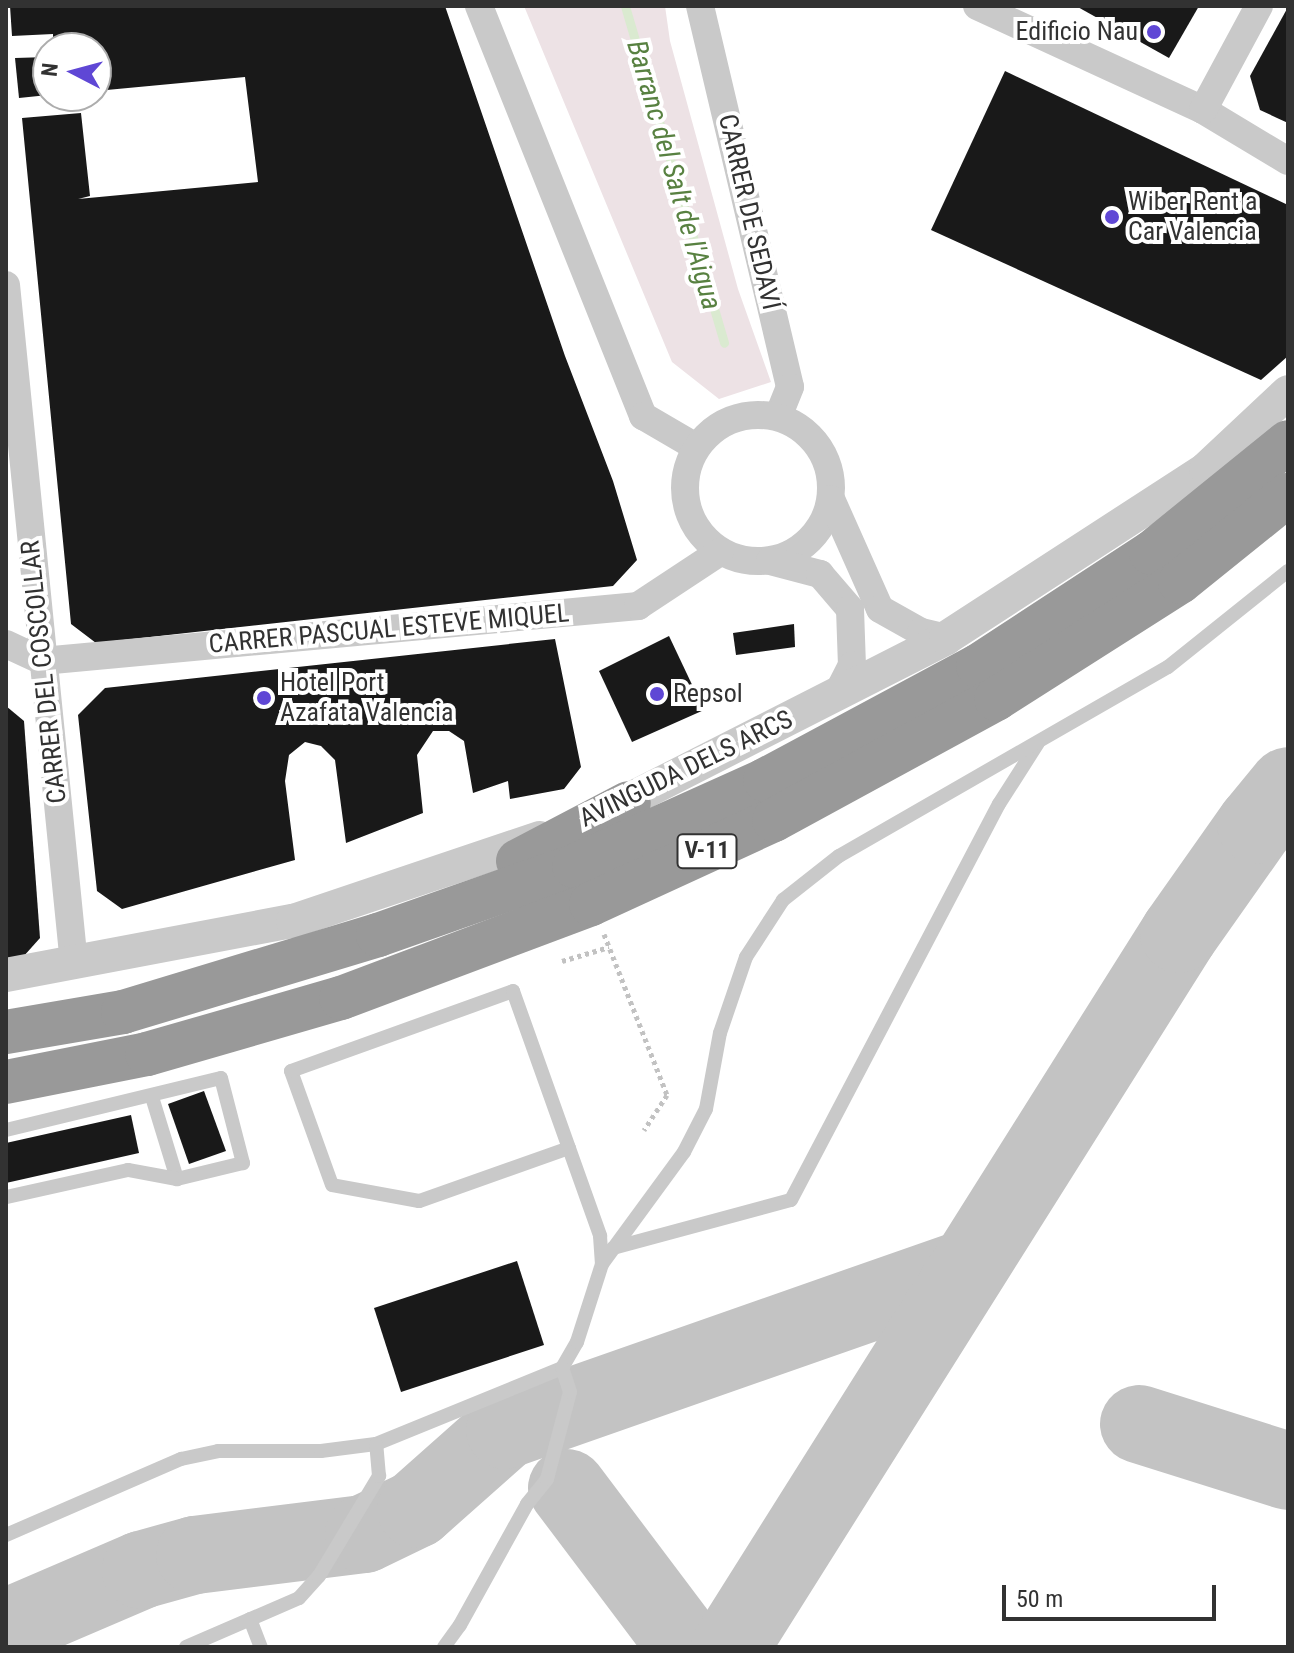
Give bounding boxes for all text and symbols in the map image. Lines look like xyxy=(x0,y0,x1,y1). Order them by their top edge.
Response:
place label: Edificio Nau xyxy=(1016,16,1138,48)
marker: Edificio Nau xyxy=(1145,23,1163,41)
north arrow xyxy=(32,32,112,112)
water label: Barranc del Salt de l'Aigua xyxy=(619,36,729,314)
text: N xyxy=(36,62,63,78)
street label: CARRER DE SEDAVÍ xyxy=(711,111,787,313)
place label: Wiber Rent a Car Valencia xyxy=(1128,186,1257,248)
marker: Wiber Rent a Car Valencia xyxy=(1103,208,1121,226)
street label: CARRER DEL COSCOLLAR xyxy=(15,539,73,805)
street label: CARRER PASCUAL ESTEVE MIQUEL xyxy=(208,598,570,660)
place label: Hotel Port Azafata Valencia xyxy=(280,667,453,728)
place label: Repsol xyxy=(673,678,743,710)
marker: Repsol xyxy=(648,685,666,703)
marker: Hotel Port Azafata Valencia xyxy=(255,689,273,707)
street label: AVINGUDA DELS ARCS xyxy=(574,704,798,834)
road number: V-11 xyxy=(675,831,739,871)
scale bar xyxy=(1006,1569,1220,1619)
text: 50 m xyxy=(1016,1585,1063,1613)

